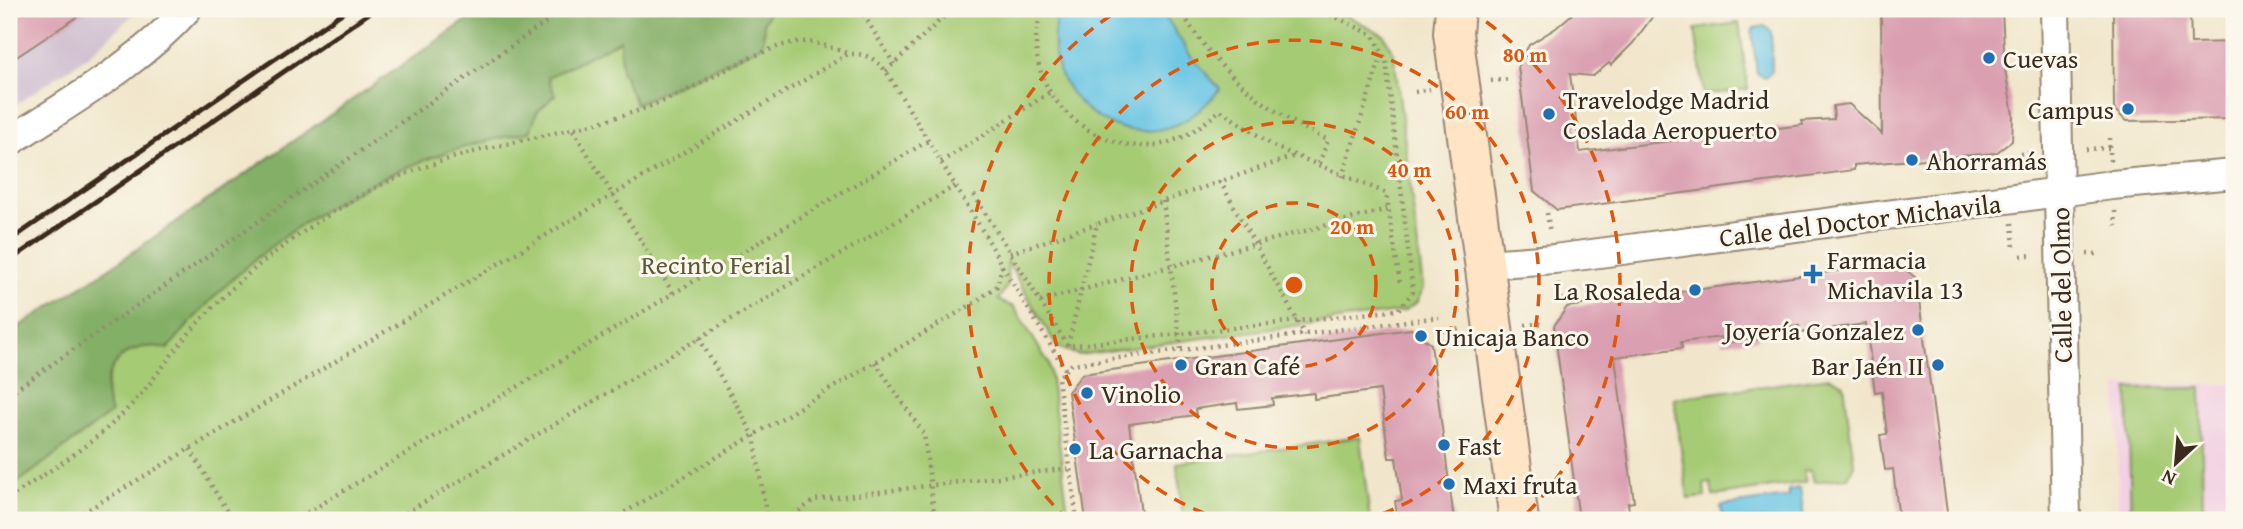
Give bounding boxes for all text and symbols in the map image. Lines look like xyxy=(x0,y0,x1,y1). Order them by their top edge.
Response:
text: 80 m xyxy=(1503,39,1547,70)
place label: Cuevas xyxy=(2003,39,2078,78)
marker: Cuevas xyxy=(1981,50,1997,66)
place label: Travelodge Madrid Coslada Aeropuerto xyxy=(1563,80,1777,149)
place label: Campus xyxy=(2028,90,2114,129)
text: 60 m xyxy=(1445,96,1489,127)
marker: Campus xyxy=(2120,101,2136,117)
marker: Travelodge Madrid Coslada Aeropuerto xyxy=(1541,106,1557,122)
place label: Ahorramás xyxy=(1926,141,2047,180)
marker: Ahorramás xyxy=(1904,152,1920,168)
text: 40 m xyxy=(1387,154,1431,185)
street label: Calle del Doctor Michavila xyxy=(1717,183,2004,257)
street label: Calle del Olmo xyxy=(2040,207,2082,363)
text: 20 m xyxy=(1330,211,1374,242)
place label: Farmacia Michavila 13 xyxy=(1827,240,1964,309)
park label: Recinto Ferial xyxy=(641,245,791,284)
marker: Farmacia Michavila 13 xyxy=(1805,266,1821,282)
place label: La Rosaleda xyxy=(1554,271,1682,310)
centre of rings xyxy=(1282,273,1306,297)
marker: La Rosaleda xyxy=(1687,282,1703,298)
place label: Joyería Gonzalez xyxy=(1721,311,1904,350)
place label: Unicaja Banco xyxy=(1435,317,1589,356)
marker: Joyería Gonzalez xyxy=(1910,322,1926,338)
marker: Unicaja Banco xyxy=(1413,328,1429,344)
place label: Gran Café xyxy=(1195,346,1300,385)
place label: Bar Jaén II xyxy=(1812,346,1924,385)
marker: Gran Café xyxy=(1173,357,1189,373)
marker: Bar Jaén II xyxy=(1930,357,1946,373)
place label: Vinolio xyxy=(1101,374,1181,413)
marker: Vinolio xyxy=(1079,385,1095,401)
place label: Fast xyxy=(1458,426,1501,465)
north arrow xyxy=(2142,428,2212,498)
place label: La Garnacha xyxy=(1089,430,1224,469)
marker: Fast xyxy=(1436,437,1452,453)
marker: La Garnacha xyxy=(1067,441,1083,457)
text: N xyxy=(2156,463,2180,494)
place label: Maxi fruta xyxy=(1463,465,1578,504)
marker: Maxi fruta xyxy=(1441,476,1457,492)

